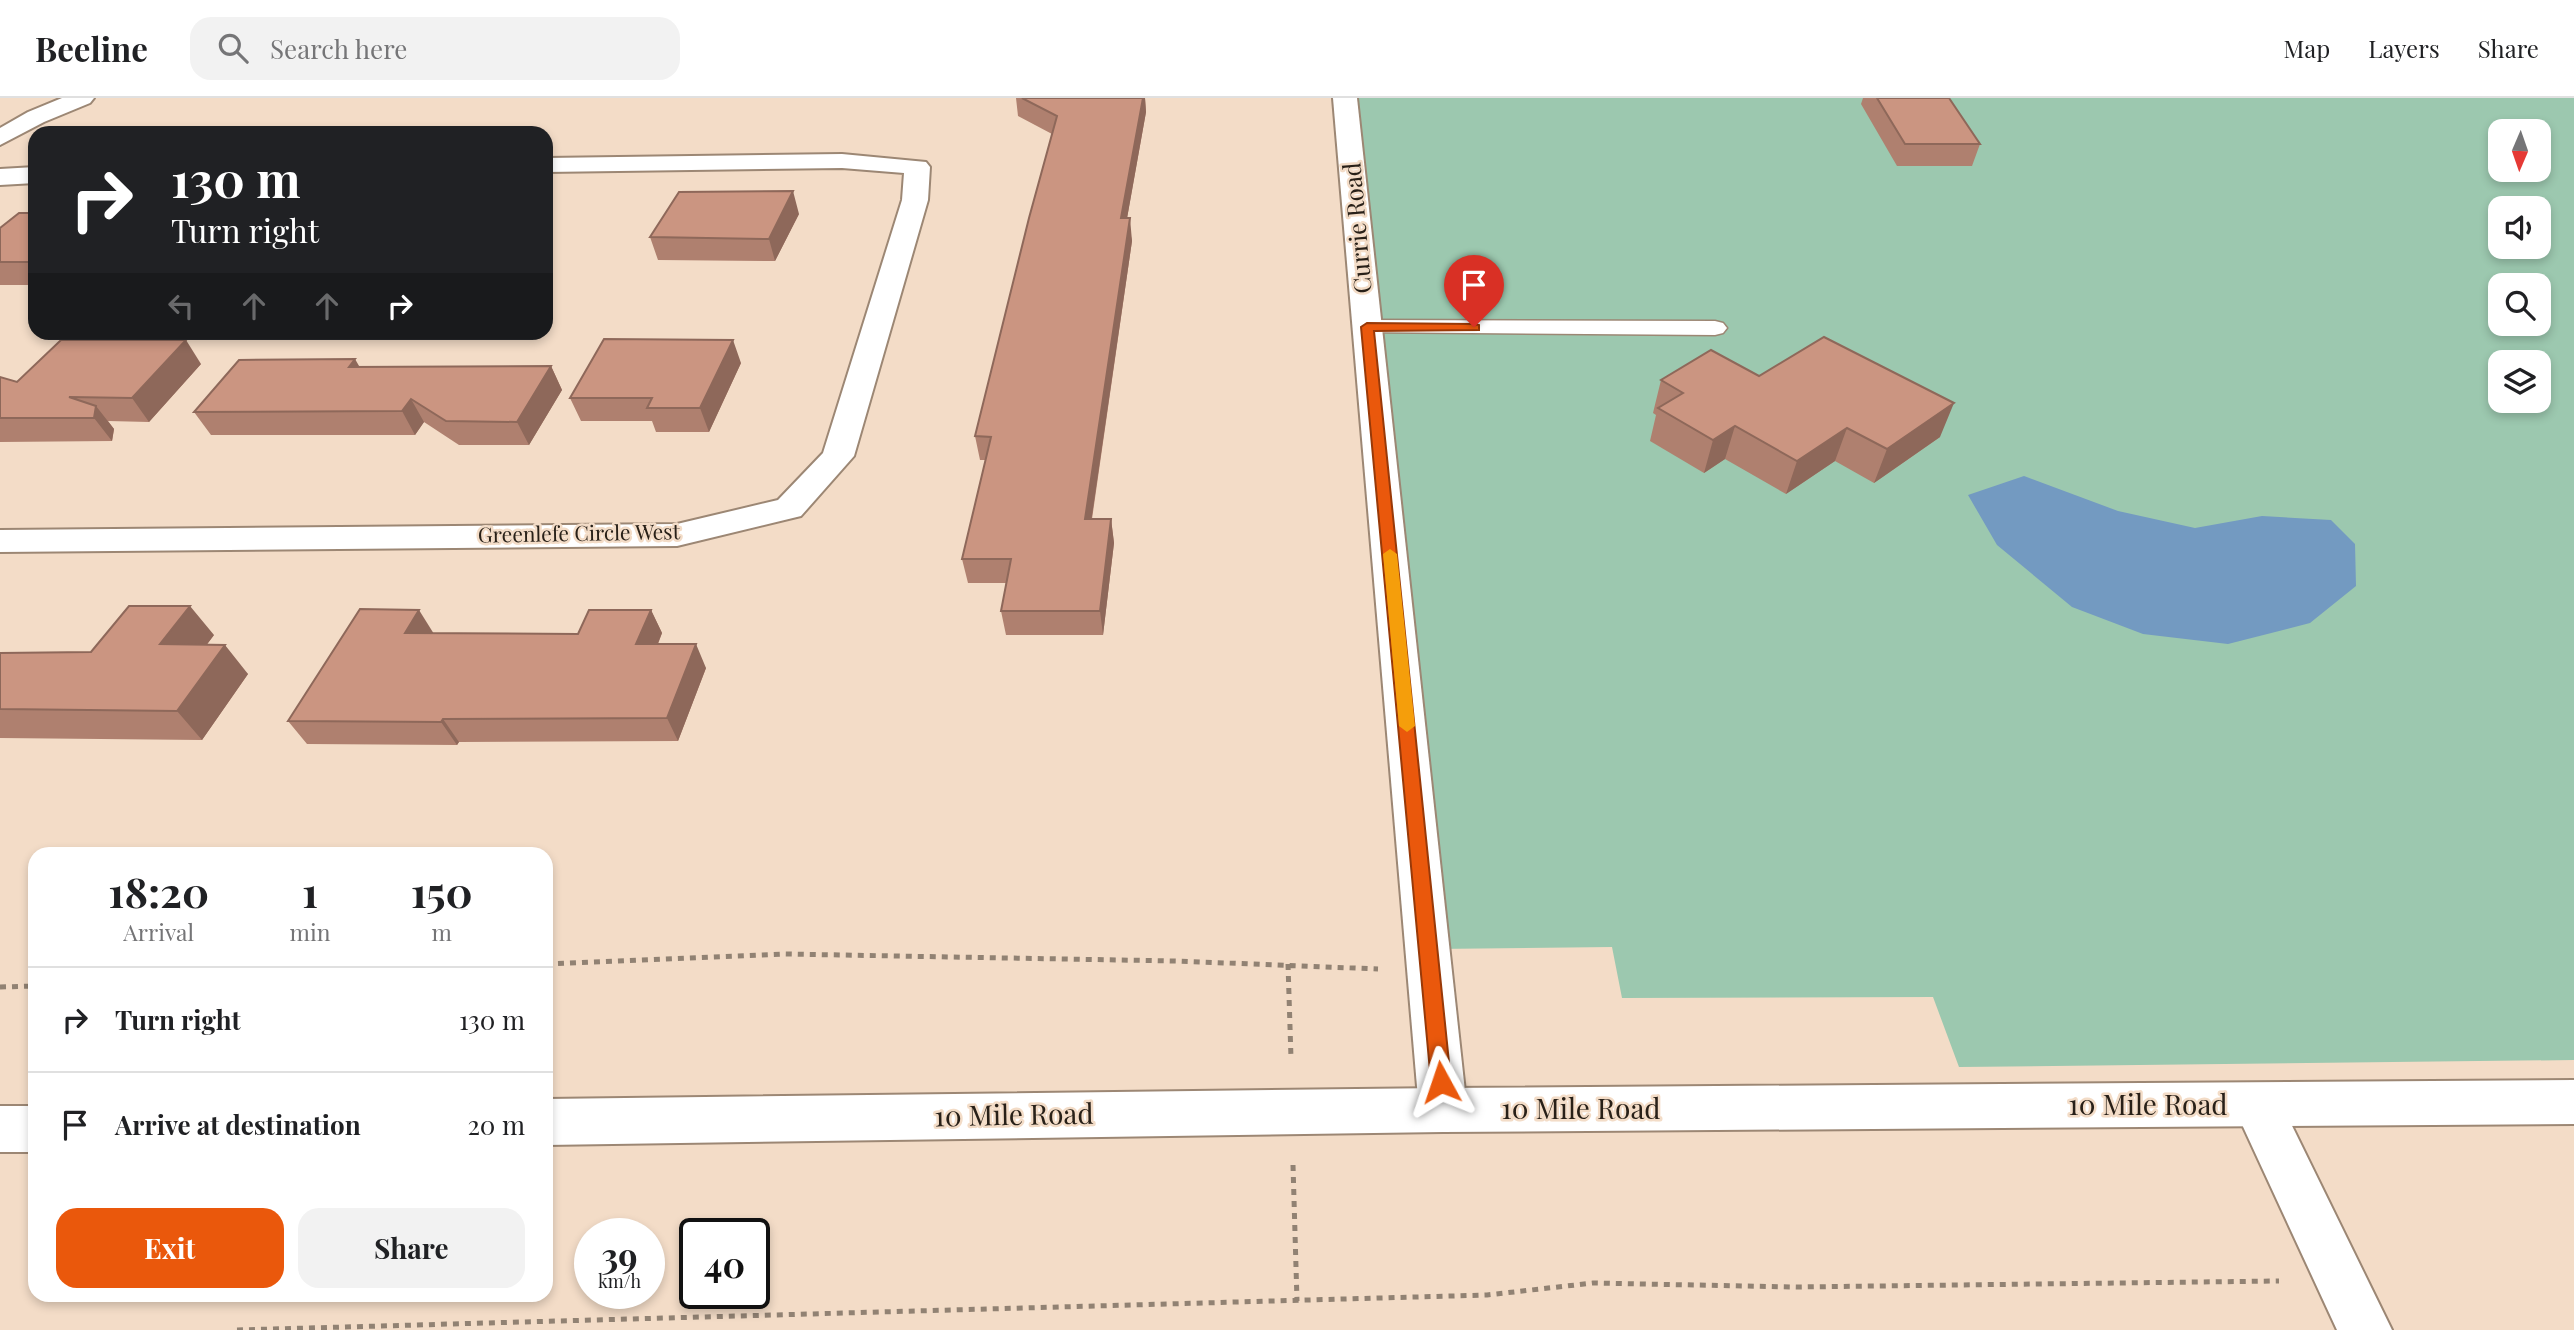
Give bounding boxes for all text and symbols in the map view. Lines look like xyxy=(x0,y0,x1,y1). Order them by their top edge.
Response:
search box xyxy=(190,17,680,80)
text: Beeline xyxy=(35,26,148,70)
icon: search xyxy=(214,29,252,67)
text: Search here xyxy=(270,31,407,66)
text: Map xyxy=(2284,32,2330,64)
text: Layers xyxy=(2368,32,2440,64)
text: Share xyxy=(2478,32,2539,64)
north arrow xyxy=(2488,119,2552,182)
map controls xyxy=(2488,119,2551,413)
text: 130 m xyxy=(171,145,301,210)
icon: right xyxy=(56,154,147,245)
street label: Currie Road xyxy=(1334,161,1378,295)
button: sound xyxy=(2488,196,2551,259)
text: Turn right xyxy=(171,208,319,251)
pin xyxy=(1444,255,1504,327)
icon: arrive xyxy=(1455,266,1493,304)
button: search xyxy=(2488,273,2551,336)
icon: left xyxy=(162,287,200,325)
icon: ahead xyxy=(235,287,273,325)
icon: ahead xyxy=(308,287,346,325)
icon: right xyxy=(381,287,419,325)
button: layers xyxy=(2488,350,2551,413)
street label: Greenlefe Circle West xyxy=(478,516,681,548)
text: 18:20 xyxy=(108,863,209,919)
text: 1 xyxy=(302,863,318,919)
text: 150 xyxy=(411,863,473,919)
text: Arrival xyxy=(123,916,194,947)
text: min xyxy=(289,916,330,947)
text: m xyxy=(431,916,452,947)
icon: right xyxy=(56,1001,94,1039)
text: Turn right xyxy=(115,1002,241,1037)
text: 130 m xyxy=(459,1002,525,1037)
position arrow xyxy=(1404,1045,1478,1119)
street label: 10 Mile Road xyxy=(2068,1085,2228,1122)
street label: 10 Mile Road xyxy=(1501,1089,1661,1126)
street label: 10 Mile Road xyxy=(934,1094,1094,1133)
icon: arrive xyxy=(56,1106,94,1144)
text: Arrive at destination xyxy=(115,1107,361,1142)
text: 20 m xyxy=(467,1107,525,1142)
button: Exit xyxy=(56,1208,284,1288)
button: Share xyxy=(298,1208,525,1288)
speed limit sign: 40 xyxy=(679,1218,770,1309)
text: 39 xyxy=(601,1231,638,1278)
text: km/h xyxy=(598,1269,641,1293)

